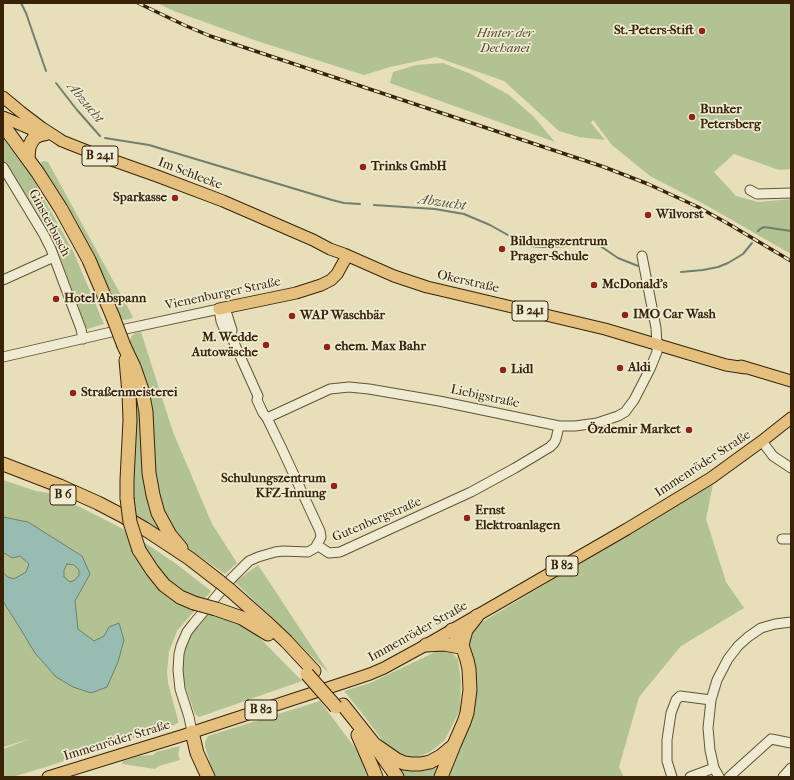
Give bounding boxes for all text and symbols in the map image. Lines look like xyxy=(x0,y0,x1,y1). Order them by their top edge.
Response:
place label: St.-Peters-Stift xyxy=(614,23,694,39)
park label: Hinter der Dechanei xyxy=(477,26,533,57)
marker: St.-Peters-Stift xyxy=(697,26,707,36)
water label: Abzucht xyxy=(63,79,107,127)
place label: Bunker Petersberg xyxy=(700,102,761,133)
marker: Bunker Petersberg xyxy=(687,112,697,122)
road number: B 241 xyxy=(82,146,118,166)
street label: Im Schleeke xyxy=(156,155,224,193)
place label: Trinks GmbH xyxy=(371,159,447,175)
marker: Trinks GmbH xyxy=(358,162,368,172)
street label: Ginsterbusch xyxy=(25,187,73,259)
place label: Sparkasse xyxy=(113,190,167,206)
water label: Abzucht xyxy=(417,191,467,215)
marker: Sparkasse xyxy=(170,193,180,203)
place label: Wilvorst xyxy=(656,207,704,223)
marker: Wilvorst xyxy=(643,210,653,220)
place label: Bildungszentrum Prager-Schule xyxy=(510,234,608,265)
marker: Bildungszentrum Prager-Schule xyxy=(497,244,507,254)
street label: Okerstraße xyxy=(435,267,501,297)
street label: Vienenburger Straße xyxy=(164,274,282,314)
place label: McDonald's xyxy=(602,277,667,293)
marker: McDonald's xyxy=(589,280,599,290)
place label: Hotel Abspann xyxy=(64,291,146,307)
marker: Hotel Abspann xyxy=(51,294,61,304)
road number: B 241 xyxy=(512,301,548,321)
place label: IMO Car Wash xyxy=(633,307,716,323)
place label: WAP Waschbär xyxy=(300,308,385,324)
marker: IMO Car Wash xyxy=(620,310,630,320)
marker: WAP Waschbär xyxy=(287,311,297,321)
place label: M. Wedde Autowäsche xyxy=(192,330,258,361)
place label: ehem. Max Bahr xyxy=(335,339,426,355)
marker: M. Wedde Autowäsche xyxy=(261,340,271,350)
marker: ehem. Max Bahr xyxy=(322,342,332,352)
place label: Aldi xyxy=(628,360,651,376)
place label: Lidl xyxy=(511,362,533,378)
marker: Aldi xyxy=(615,363,625,373)
marker: Lidl xyxy=(498,365,508,375)
street label: Liebigstraße xyxy=(449,382,521,412)
place label: Straßenmeisterei xyxy=(81,385,178,401)
marker: Straßenmeisterei xyxy=(68,388,78,398)
place label: Özdemir Market xyxy=(588,422,681,438)
marker: Özdemir Market xyxy=(684,425,694,435)
street label: Immenröder Straße xyxy=(652,427,754,501)
place label: Schulungszentrum KFZ-Innung xyxy=(221,471,326,502)
marker: Schulungszentrum KFZ-Innung xyxy=(329,481,339,491)
road number: B 6 xyxy=(50,485,76,505)
street label: Gutenbergstraße xyxy=(330,494,424,546)
place label: Ernst Elektroanlagen xyxy=(475,503,560,534)
marker: Ernst Elektroanlagen xyxy=(462,513,472,523)
road number: B 82 xyxy=(546,556,578,576)
street label: Immenröder Straße xyxy=(366,598,470,666)
road number: B 82 xyxy=(245,700,277,720)
street label: Immenröder Straße xyxy=(62,717,172,765)

